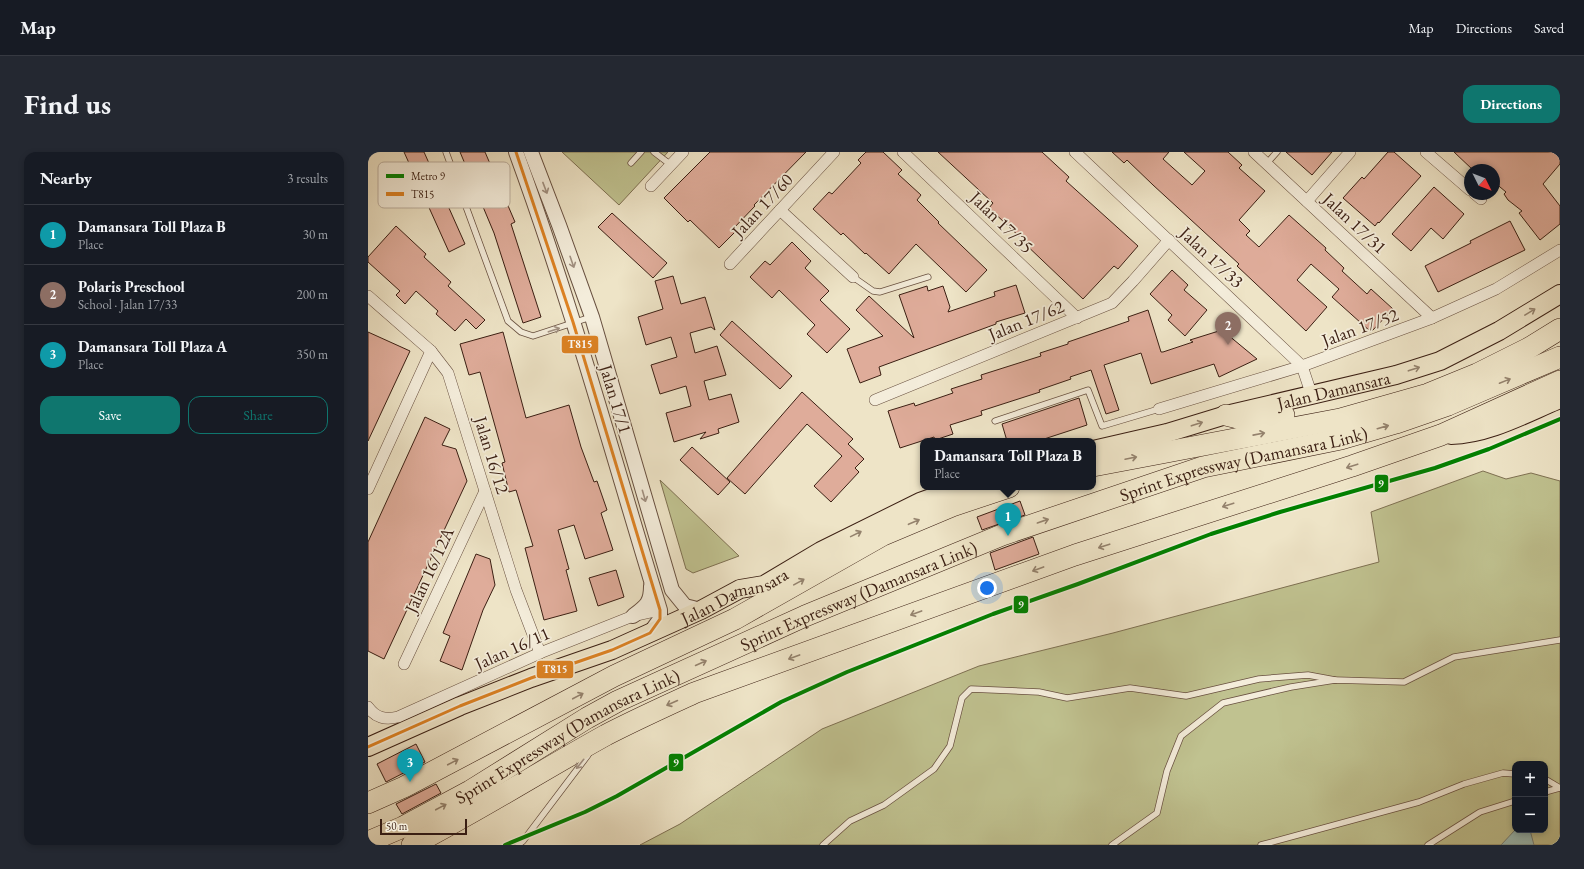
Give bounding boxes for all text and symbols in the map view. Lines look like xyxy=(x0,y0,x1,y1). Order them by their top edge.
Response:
text: Map xyxy=(20,15,56,40)
text: Map xyxy=(1408,19,1434,37)
text: Directions xyxy=(1456,19,1512,37)
text: Saved xyxy=(1534,19,1564,37)
button: Directions xyxy=(1463,85,1560,123)
text: Find us xyxy=(24,86,111,122)
legend xyxy=(378,162,510,208)
north arrow xyxy=(1464,164,1500,200)
text: Nearby xyxy=(40,167,92,189)
street label: Jalan 17/60 xyxy=(725,168,798,243)
text: Metro 9 xyxy=(411,169,446,183)
text: 3 results xyxy=(287,170,328,187)
one-way arrow xyxy=(542,182,549,194)
street label: Jalan 17/35 xyxy=(964,185,1039,258)
street label: Jalan 17/31 xyxy=(1317,186,1392,259)
text: T815 xyxy=(411,187,434,201)
text: Damansara Toll Plaza B xyxy=(78,217,226,236)
street label: Jalan 17/33 xyxy=(1174,220,1249,293)
text: 1 xyxy=(50,226,56,243)
text: 30 m xyxy=(303,226,328,243)
text: Place xyxy=(78,236,104,253)
one-way arrow xyxy=(569,255,577,267)
text: Polaris Preschool xyxy=(78,277,185,296)
text: 2 xyxy=(50,286,56,303)
text: 200 m xyxy=(297,286,328,303)
street label: Jalan 17/62 xyxy=(983,294,1068,346)
text: School · Jalan 17/33 xyxy=(78,296,177,313)
street label: Jalan 17/52 xyxy=(1317,302,1402,352)
one-way arrow xyxy=(1524,308,1535,316)
pin: 2 xyxy=(1215,312,1241,345)
one-way arrow xyxy=(547,326,560,333)
line badge: T815 xyxy=(561,335,599,354)
text: Damansara Toll Plaza A xyxy=(78,337,227,356)
text: T815 xyxy=(567,337,593,351)
text: 3 xyxy=(50,346,56,363)
text: 350 m xyxy=(297,346,328,363)
text: Place xyxy=(78,356,104,373)
street label: Jalan 17/1 xyxy=(594,360,637,436)
street label: Jalan Damansara xyxy=(1273,365,1393,415)
one-way arrow xyxy=(1407,365,1420,372)
one-way arrow xyxy=(1498,377,1510,385)
button: Save xyxy=(40,396,180,434)
button: Share xyxy=(188,396,328,434)
street label: Jalan 16/12 xyxy=(469,412,515,497)
street label: Sprint Expressway (Damansara Link) xyxy=(1116,420,1370,506)
one-way arrow xyxy=(1190,420,1203,427)
one-way arrow xyxy=(1376,423,1389,430)
one-way arrow xyxy=(1252,429,1265,437)
popup xyxy=(920,438,1096,490)
text: Damansara Toll Plaza B xyxy=(934,446,1082,465)
one-way arrow xyxy=(1124,453,1137,461)
one-way arrow xyxy=(1345,463,1358,470)
text: Place xyxy=(934,465,960,482)
line badge: 9 xyxy=(1374,474,1389,493)
text: 9 xyxy=(1378,476,1384,490)
one-way arrow xyxy=(641,489,648,502)
one-way arrow xyxy=(1221,502,1234,509)
pin: 1 xyxy=(995,503,1021,536)
one-way arrow xyxy=(1036,517,1049,524)
one-way arrow xyxy=(907,518,919,525)
street label: Jalan 16/12A xyxy=(398,523,459,618)
one-way arrow xyxy=(850,530,862,537)
street label: Sprint Expressway (Damansara Link) xyxy=(736,535,980,656)
one-way arrow xyxy=(1098,543,1111,550)
street label: Jalan Damansara xyxy=(675,561,793,630)
one-way arrow xyxy=(1033,565,1045,573)
one-way arrow xyxy=(793,578,805,586)
your location xyxy=(977,578,997,598)
line badge: 9 xyxy=(1013,595,1029,614)
text: 9 xyxy=(1018,597,1024,611)
one-way arrow xyxy=(910,610,923,617)
street label: Jalan 16/11 xyxy=(469,621,553,676)
one-way arrow xyxy=(788,654,800,662)
one-way arrow xyxy=(695,659,707,667)
line badge: T815 xyxy=(536,660,574,679)
text: T815 xyxy=(542,662,568,676)
street label: Sprint Expressway (Damansara Link) xyxy=(451,663,683,809)
one-way arrow xyxy=(571,691,583,699)
one-way arrow xyxy=(667,700,679,707)
pin: 3 xyxy=(397,749,423,782)
line badge: 9 xyxy=(668,753,684,772)
text: 9 xyxy=(673,755,679,769)
one-way arrow xyxy=(446,757,458,765)
one-way arrow xyxy=(576,759,585,770)
map controls xyxy=(1512,761,1548,833)
button: + xyxy=(1512,761,1548,797)
button: − xyxy=(1512,797,1548,833)
one-way arrow xyxy=(435,803,447,810)
scale bar xyxy=(380,817,467,836)
text: 50 m xyxy=(386,819,407,833)

